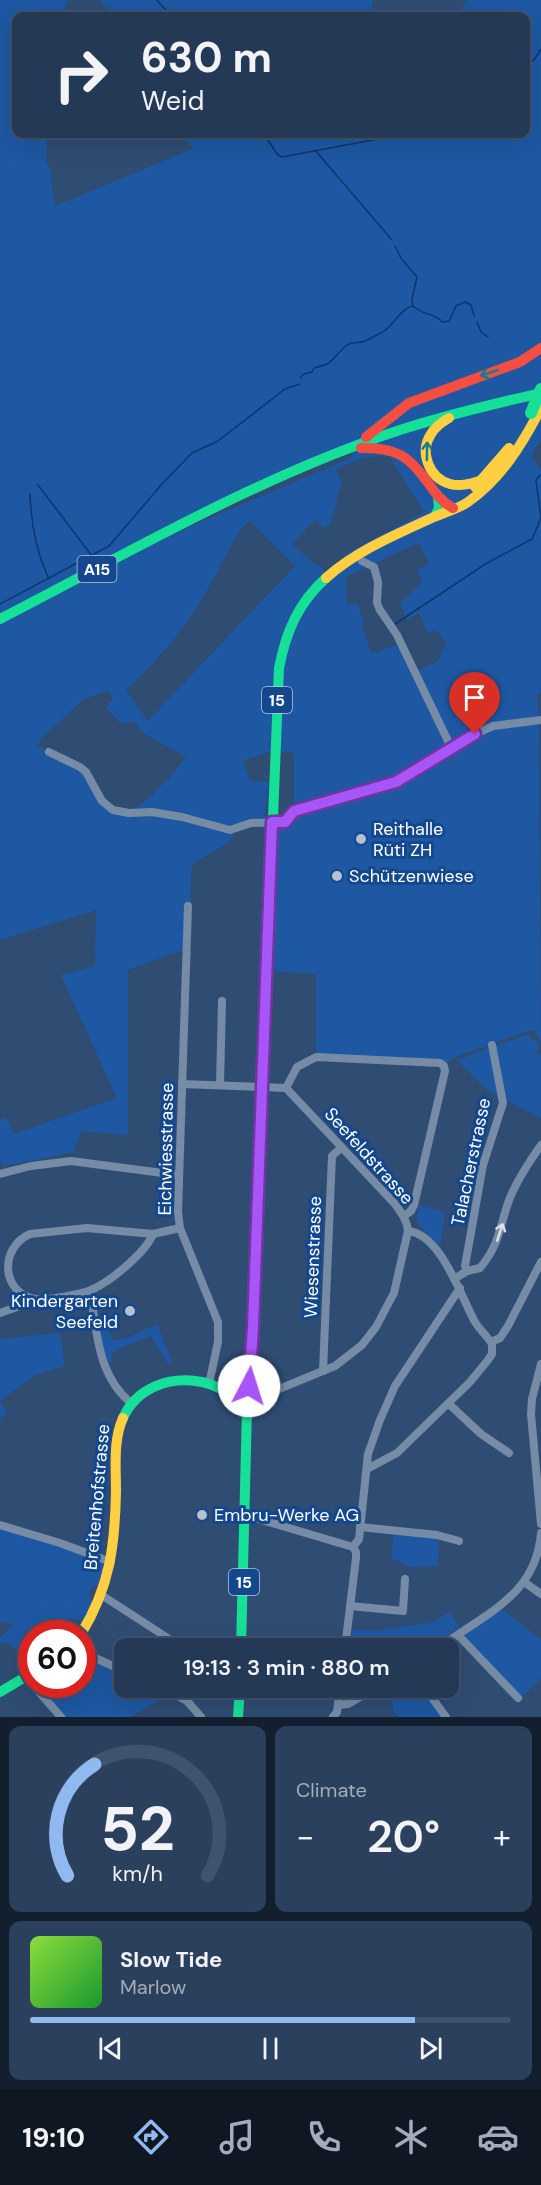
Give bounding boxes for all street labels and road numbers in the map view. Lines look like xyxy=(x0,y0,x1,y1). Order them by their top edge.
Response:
road number: A15 xyxy=(78,556,116,582)
road number: 15 xyxy=(262,687,292,713)
street label: Eichwiesstrasse xyxy=(153,1082,179,1216)
street label: Talacherstrasse xyxy=(446,1096,496,1228)
street label: Seefeldstrasse xyxy=(319,1102,419,1210)
street label: Wiesenstrasse xyxy=(299,1196,327,1318)
street label: Breitenhofstrasse xyxy=(79,1423,115,1571)
road number: 15 xyxy=(229,1569,259,1595)

